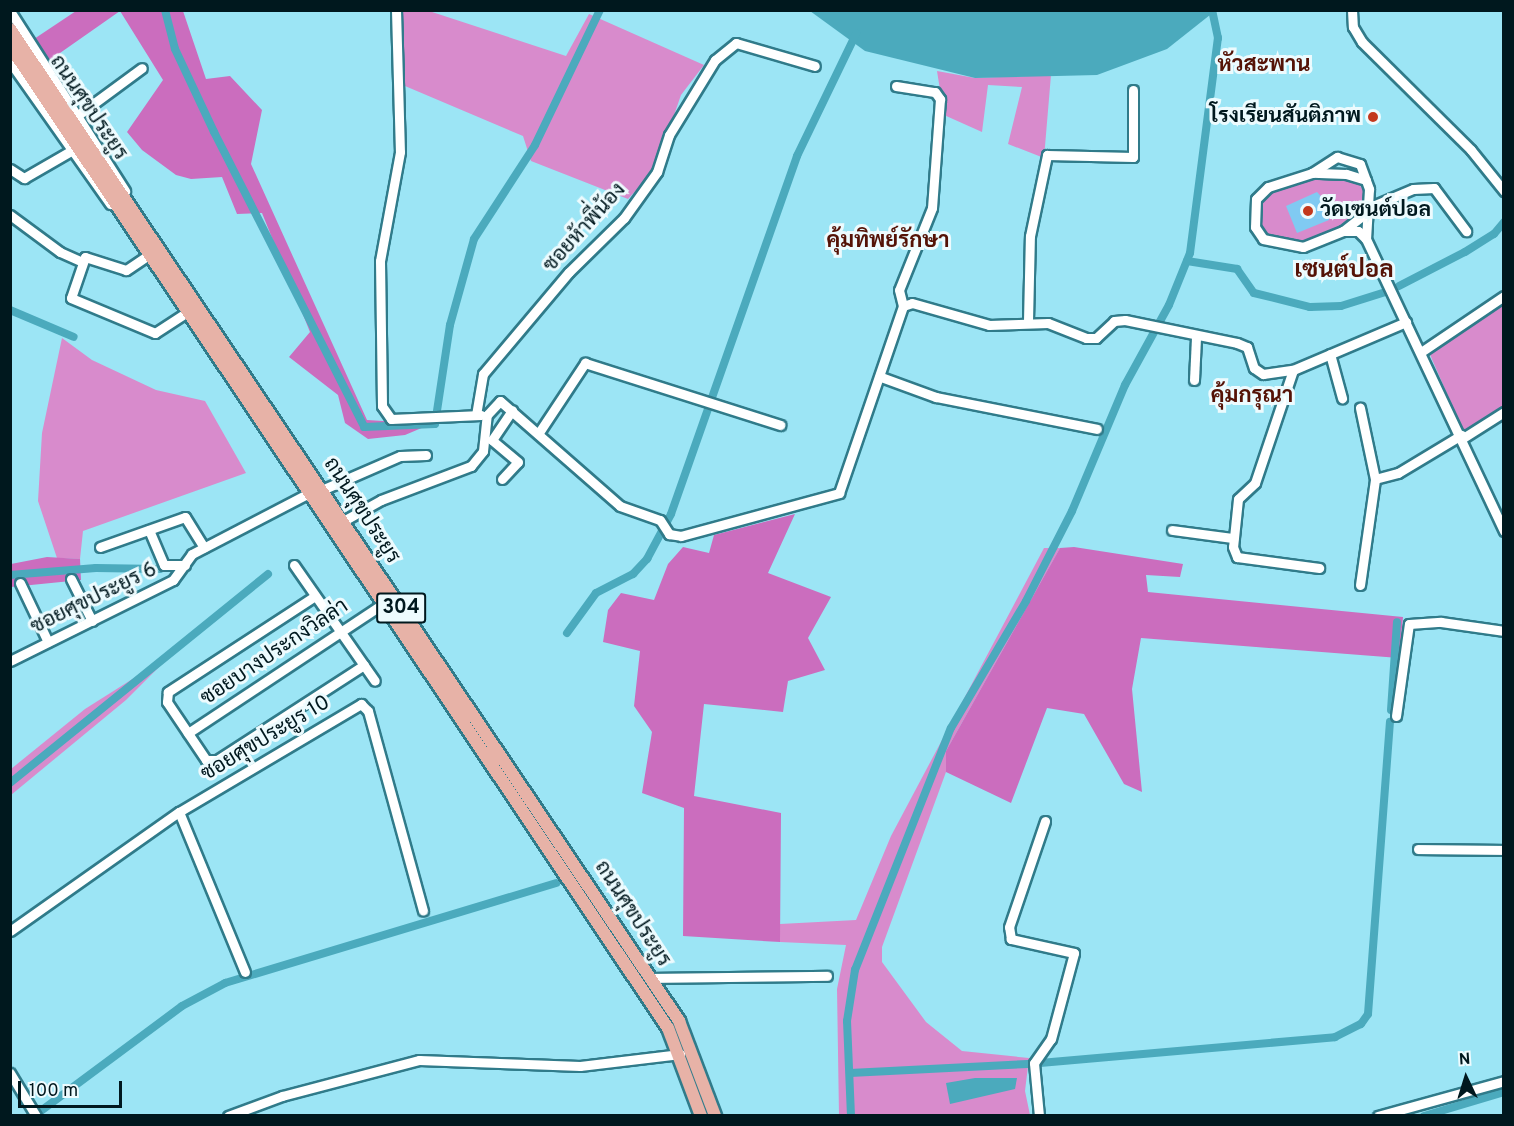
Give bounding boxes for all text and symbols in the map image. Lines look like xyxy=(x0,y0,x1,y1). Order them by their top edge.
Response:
street label: ถนนศุขประยูร xyxy=(44,51,132,165)
district label: หัวสะพาน xyxy=(1218,53,1310,79)
place label: โรงเรียนสันติภาพ xyxy=(1210,104,1361,130)
marker: โรงเรียนสันติภาพ xyxy=(1366,110,1380,124)
street label: ซอยห้าพี่น้อง xyxy=(538,178,632,278)
place label: วัดเซนต์ปอล xyxy=(1320,198,1431,224)
marker: วัดเซนต์ปอล xyxy=(1301,204,1315,218)
district label: คุ้มทิพย์รักษา xyxy=(827,229,949,255)
district label: เซนต์ปอล xyxy=(1294,258,1394,286)
district label: คุ้มกรุณา xyxy=(1211,384,1293,410)
street label: ถนนศุขประยูร xyxy=(317,453,405,569)
street label: ซอยศุขประยูร 6 xyxy=(27,558,161,640)
road number: 304 xyxy=(376,591,426,625)
street label: ซอยบางประกงวิลล่า xyxy=(196,594,354,712)
street label: ซอยศุขประยูร 10 xyxy=(197,691,335,787)
street label: ถนนศุขประยูร xyxy=(588,856,676,972)
north arrow xyxy=(1436,1048,1496,1108)
text: N xyxy=(1458,1050,1471,1070)
scale bar xyxy=(21,1069,124,1107)
text: 100 m xyxy=(29,1080,78,1103)

